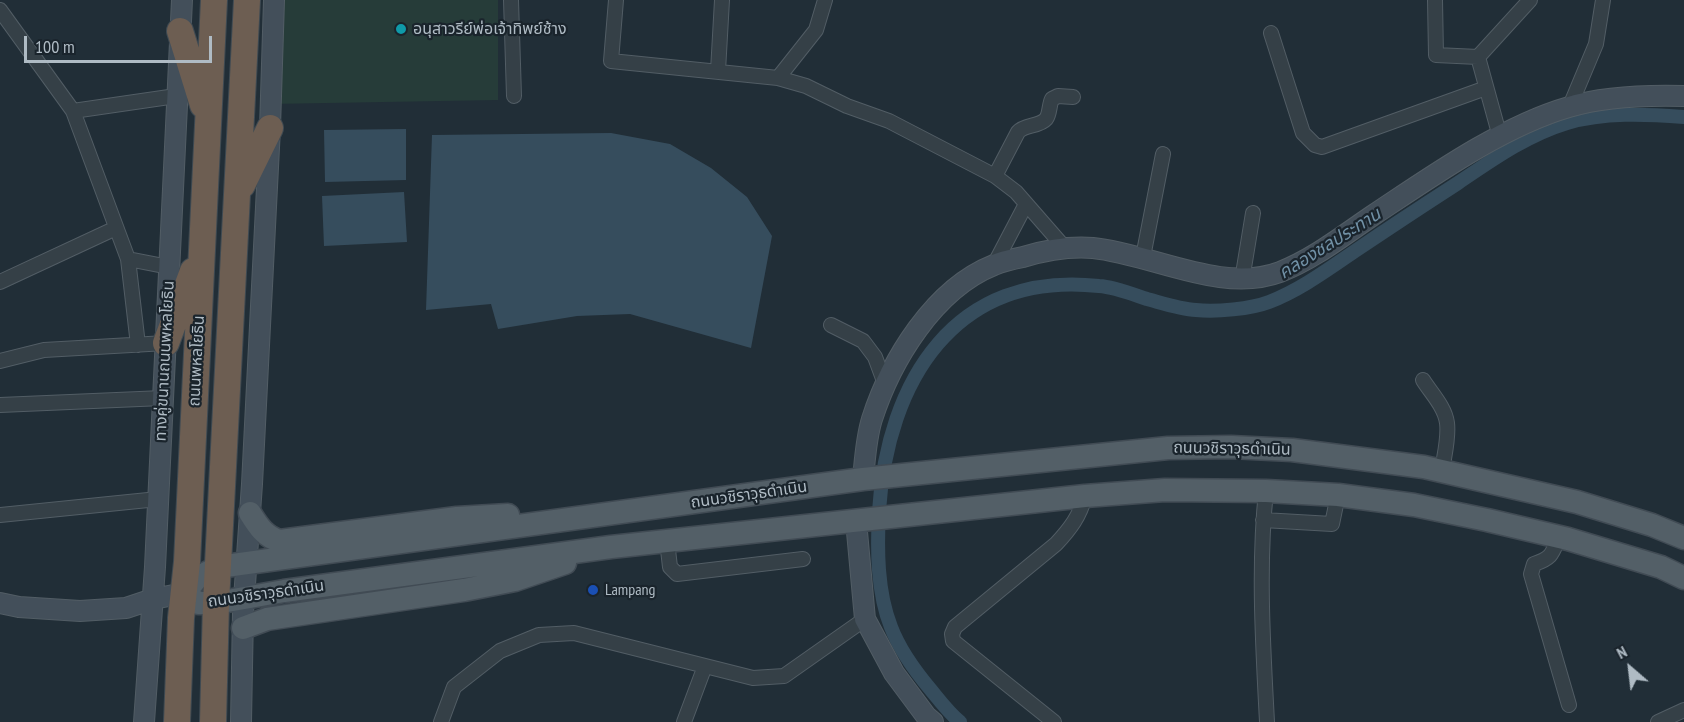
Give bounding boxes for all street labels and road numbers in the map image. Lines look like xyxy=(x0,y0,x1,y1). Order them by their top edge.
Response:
street label: ทางคู่ขนานถนนพหลโยธิน xyxy=(151,280,179,442)
street label: ถนนพหลโยธิน xyxy=(185,315,209,407)
street label: ถนนวชิราวุธดำเนิน xyxy=(1173,438,1291,460)
street label: ถนนวชิราวุธดำเนิน xyxy=(690,477,808,513)
street label: ถนนวชิราวุธดำเนิน xyxy=(207,576,325,612)

